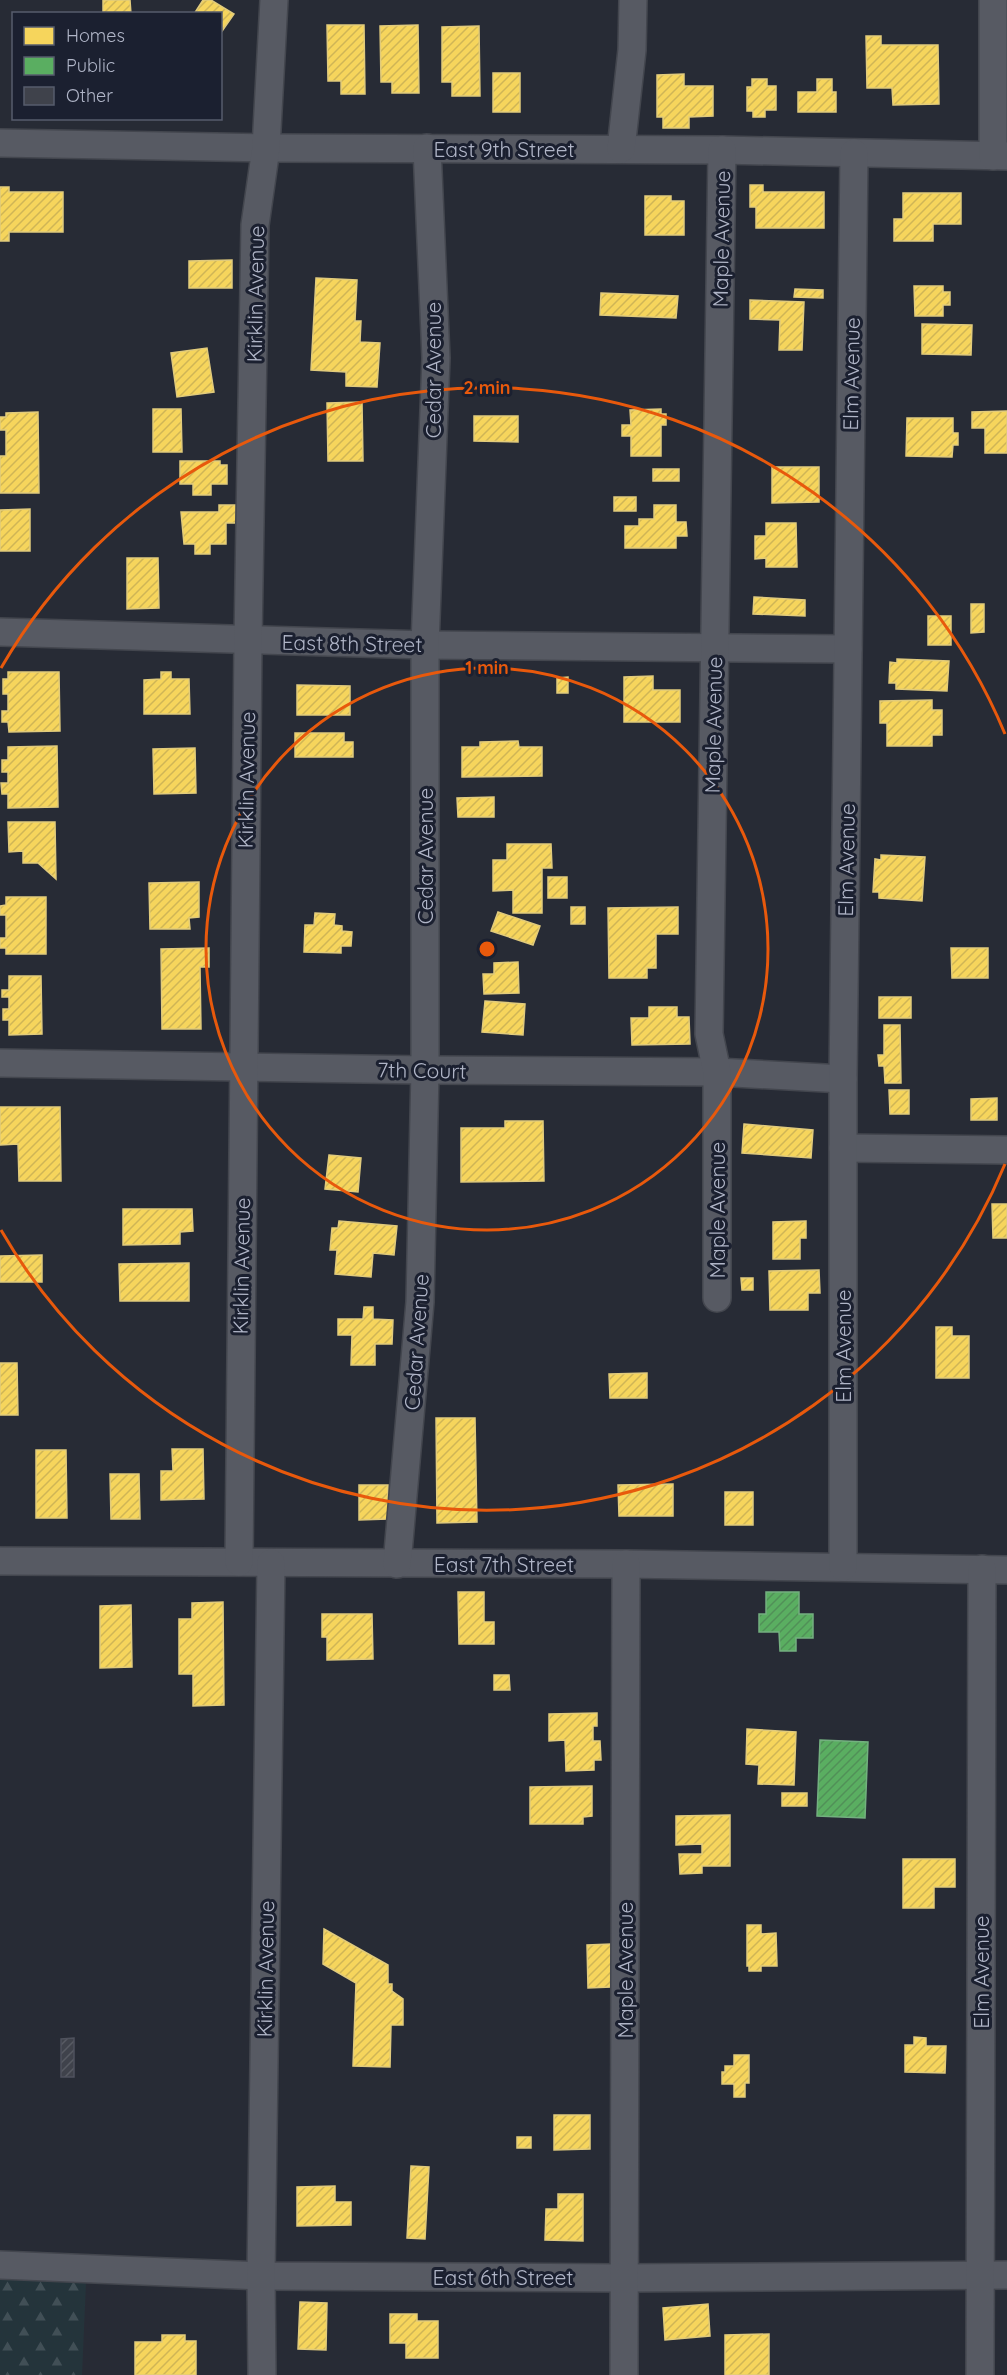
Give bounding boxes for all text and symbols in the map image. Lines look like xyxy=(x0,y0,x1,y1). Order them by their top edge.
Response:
legend xyxy=(12,12,222,120)
text: Homes xyxy=(66,24,125,47)
text: Public xyxy=(66,54,115,77)
text: Other xyxy=(66,84,113,107)
street label: East 9th Street xyxy=(433,136,575,162)
street label: Maple Avenue xyxy=(707,170,735,308)
street label: Kirklin Avenue xyxy=(241,225,269,363)
street label: Cedar Avenue xyxy=(420,302,446,438)
street label: Elm Avenue xyxy=(837,317,865,431)
text: 2 min xyxy=(464,376,510,399)
street label: East 8th Street xyxy=(281,629,423,657)
text: 1 min xyxy=(465,656,509,679)
street label: Maple Avenue xyxy=(699,656,727,794)
street label: Kirklin Avenue xyxy=(232,711,260,849)
street label: Cedar Avenue xyxy=(412,788,438,924)
street label: Elm Avenue xyxy=(832,803,860,917)
centre of rings xyxy=(477,939,497,959)
street label: 7th Court xyxy=(377,1056,467,1084)
street label: Maple Avenue xyxy=(704,1142,730,1278)
street label: Kirklin Avenue xyxy=(227,1197,255,1335)
street label: Cedar Avenue xyxy=(398,1273,434,1411)
street label: Elm Avenue xyxy=(830,1289,856,1403)
street label: East 7th Street xyxy=(434,1551,574,1577)
street label: Kirklin Avenue xyxy=(251,1900,279,2038)
street label: Maple Avenue xyxy=(612,1902,638,2038)
street label: Elm Avenue xyxy=(968,1915,994,2029)
street label: East 6th Street xyxy=(433,2264,573,2290)

